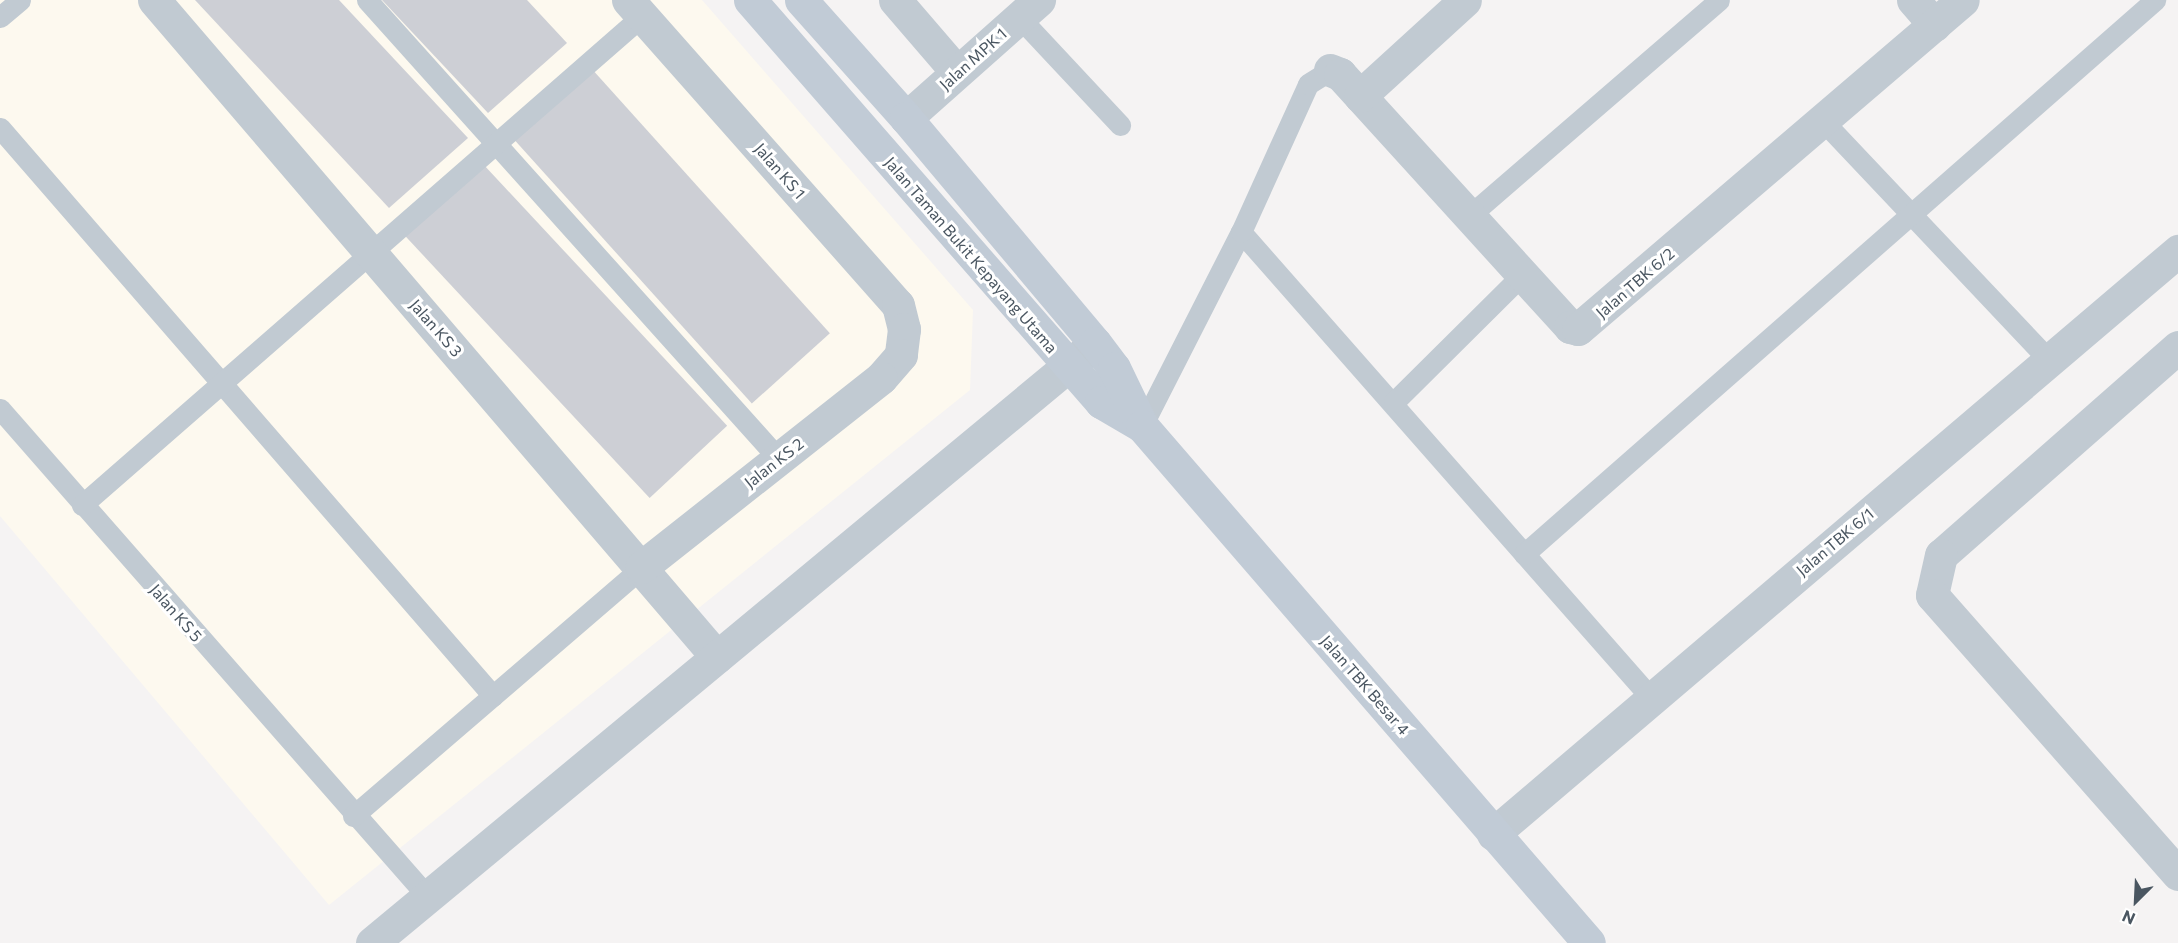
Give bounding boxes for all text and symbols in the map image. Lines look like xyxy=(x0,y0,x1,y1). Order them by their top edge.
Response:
street label: Jalan MPK 1 xyxy=(935,24,1011,94)
street label: Jalan KS 1 xyxy=(751,139,809,203)
street label: Jalan Taman Bukit Kepayang Utama xyxy=(881,153,1061,357)
street label: Jalan TBK 6/2 xyxy=(1592,244,1678,322)
street label: Jalan KS 3 xyxy=(406,295,466,361)
street label: Jalan KS 2 xyxy=(741,434,807,492)
street label: Jalan TBK 6/1 xyxy=(1792,504,1878,580)
street label: Jalan KS 5 xyxy=(146,580,206,646)
street label: Jalan TBK Besar 4 xyxy=(1317,631,1413,739)
north arrow xyxy=(2106,871,2166,931)
text: N xyxy=(2119,907,2138,929)

